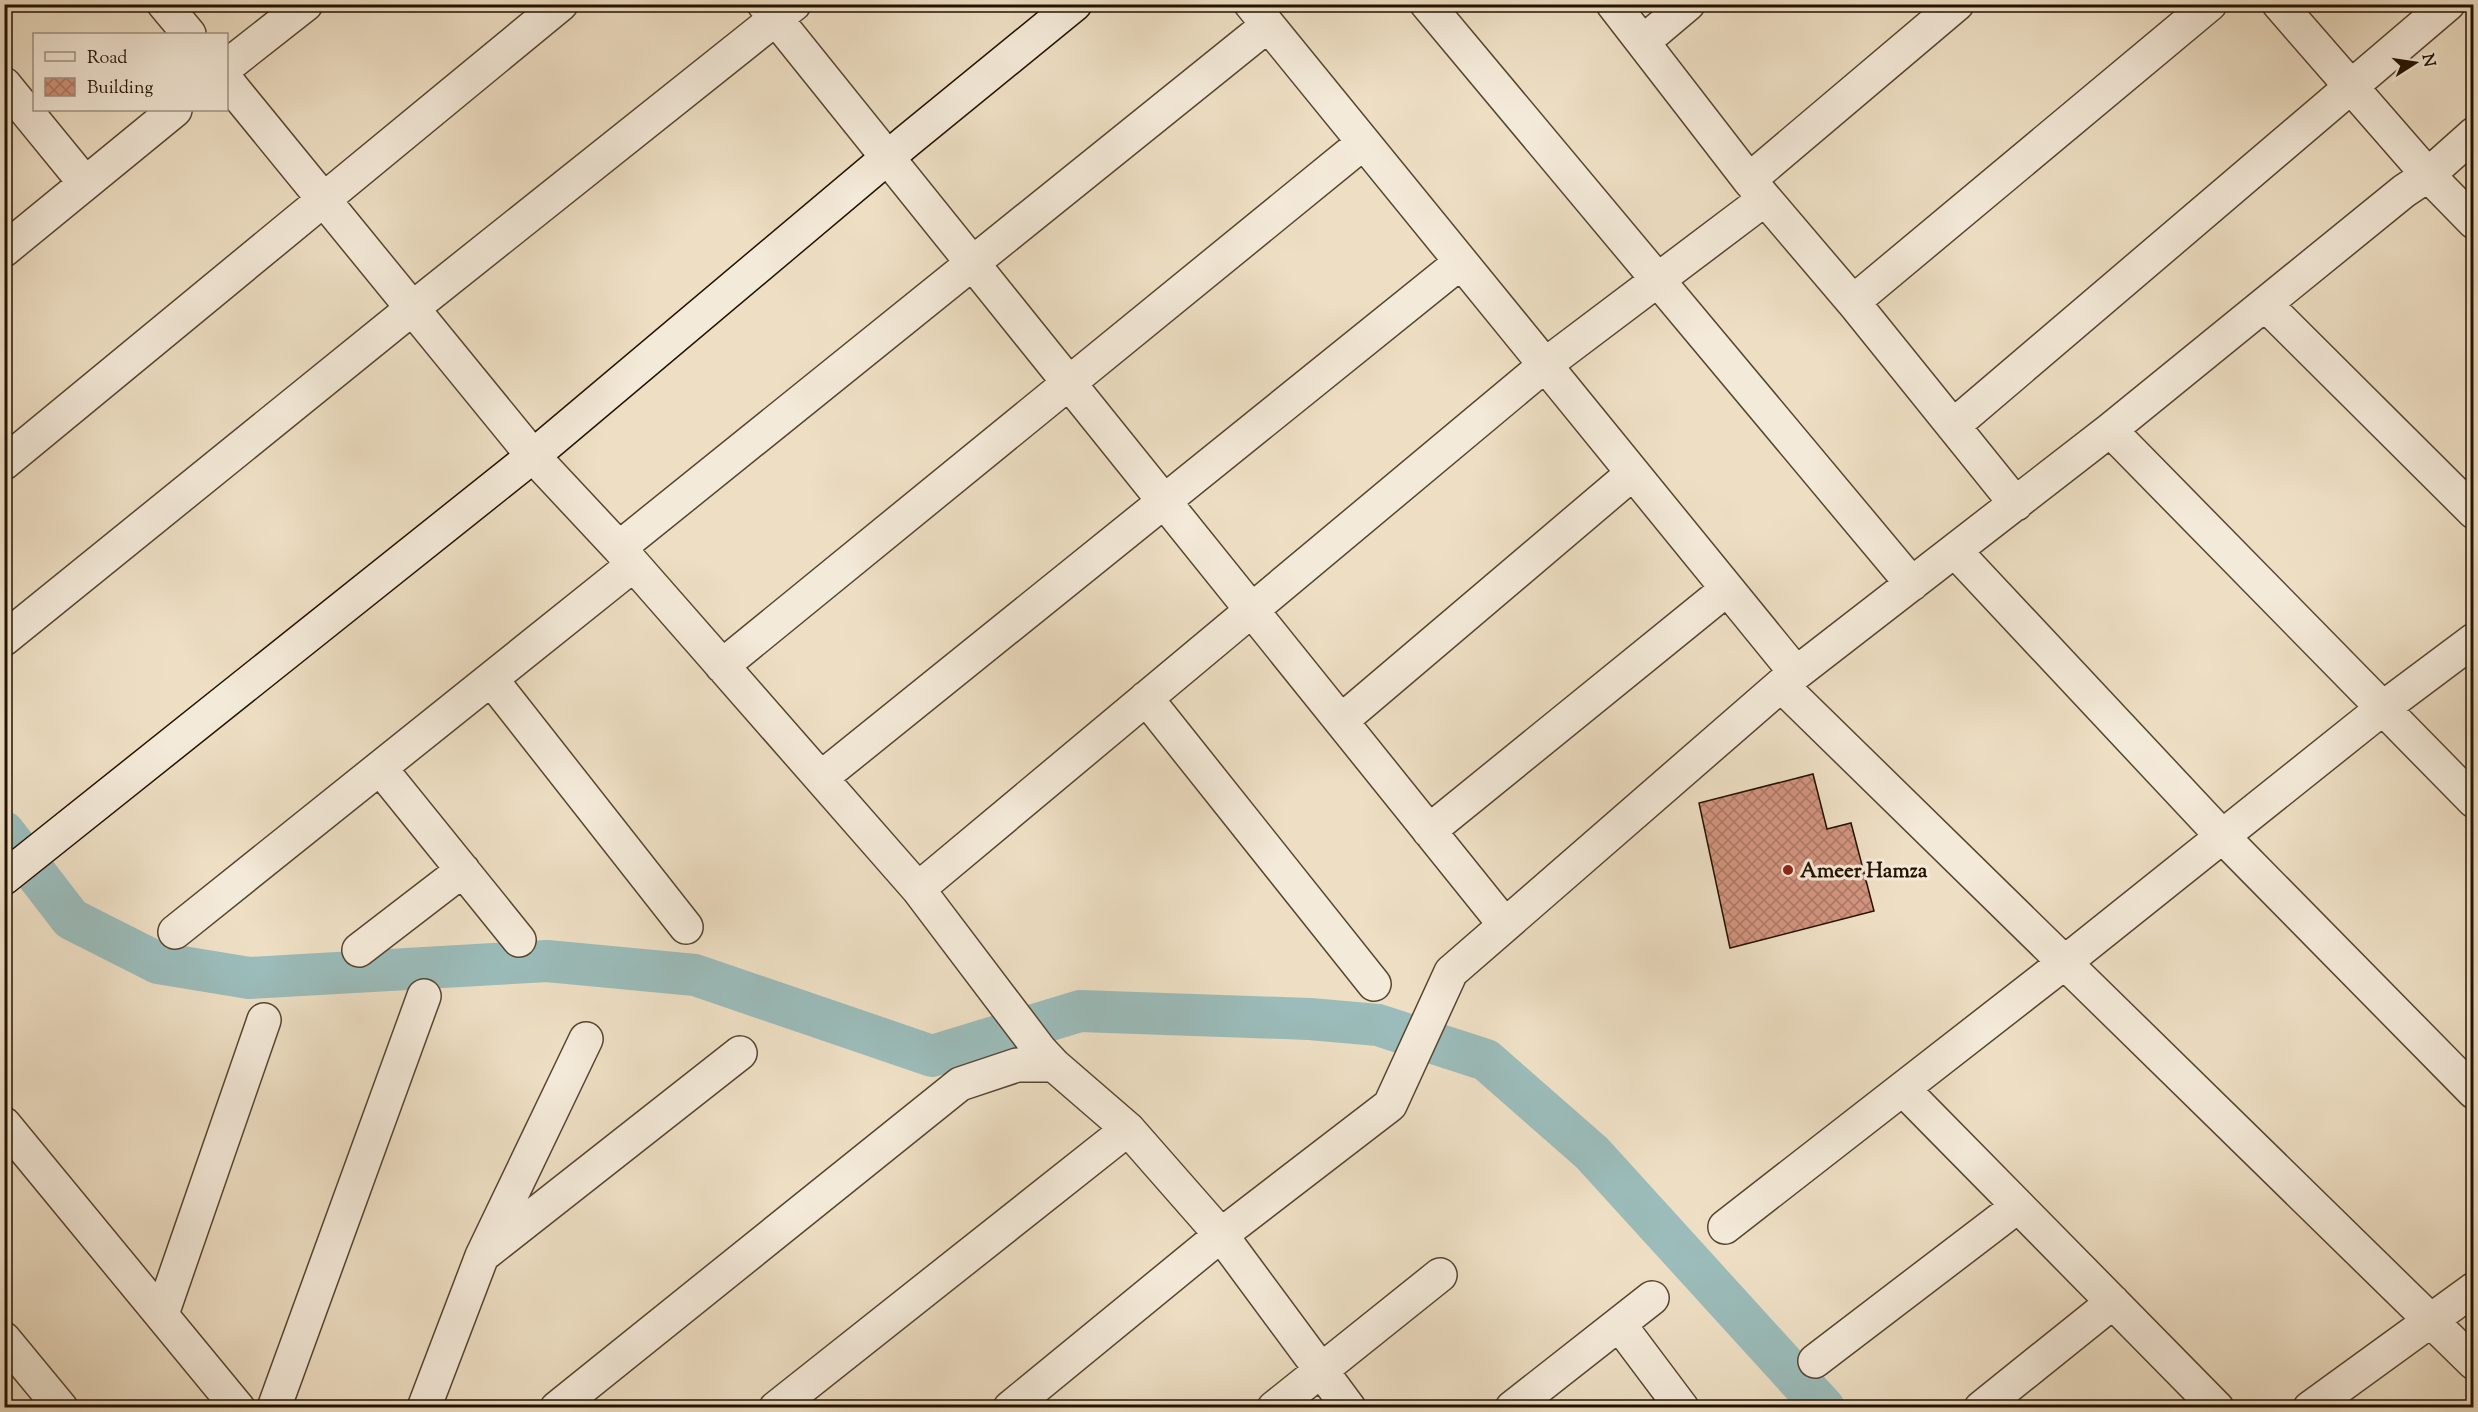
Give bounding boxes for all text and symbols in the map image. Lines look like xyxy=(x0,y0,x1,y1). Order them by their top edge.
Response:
legend xyxy=(33,33,228,111)
north arrow xyxy=(2385,33,2445,93)
text: Road xyxy=(87,46,127,72)
text: N xyxy=(2415,52,2440,69)
text: Building xyxy=(87,76,153,102)
place label: Ameer Hamza xyxy=(1800,857,1928,887)
marker: Ameer Hamza xyxy=(1781,863,1795,877)

